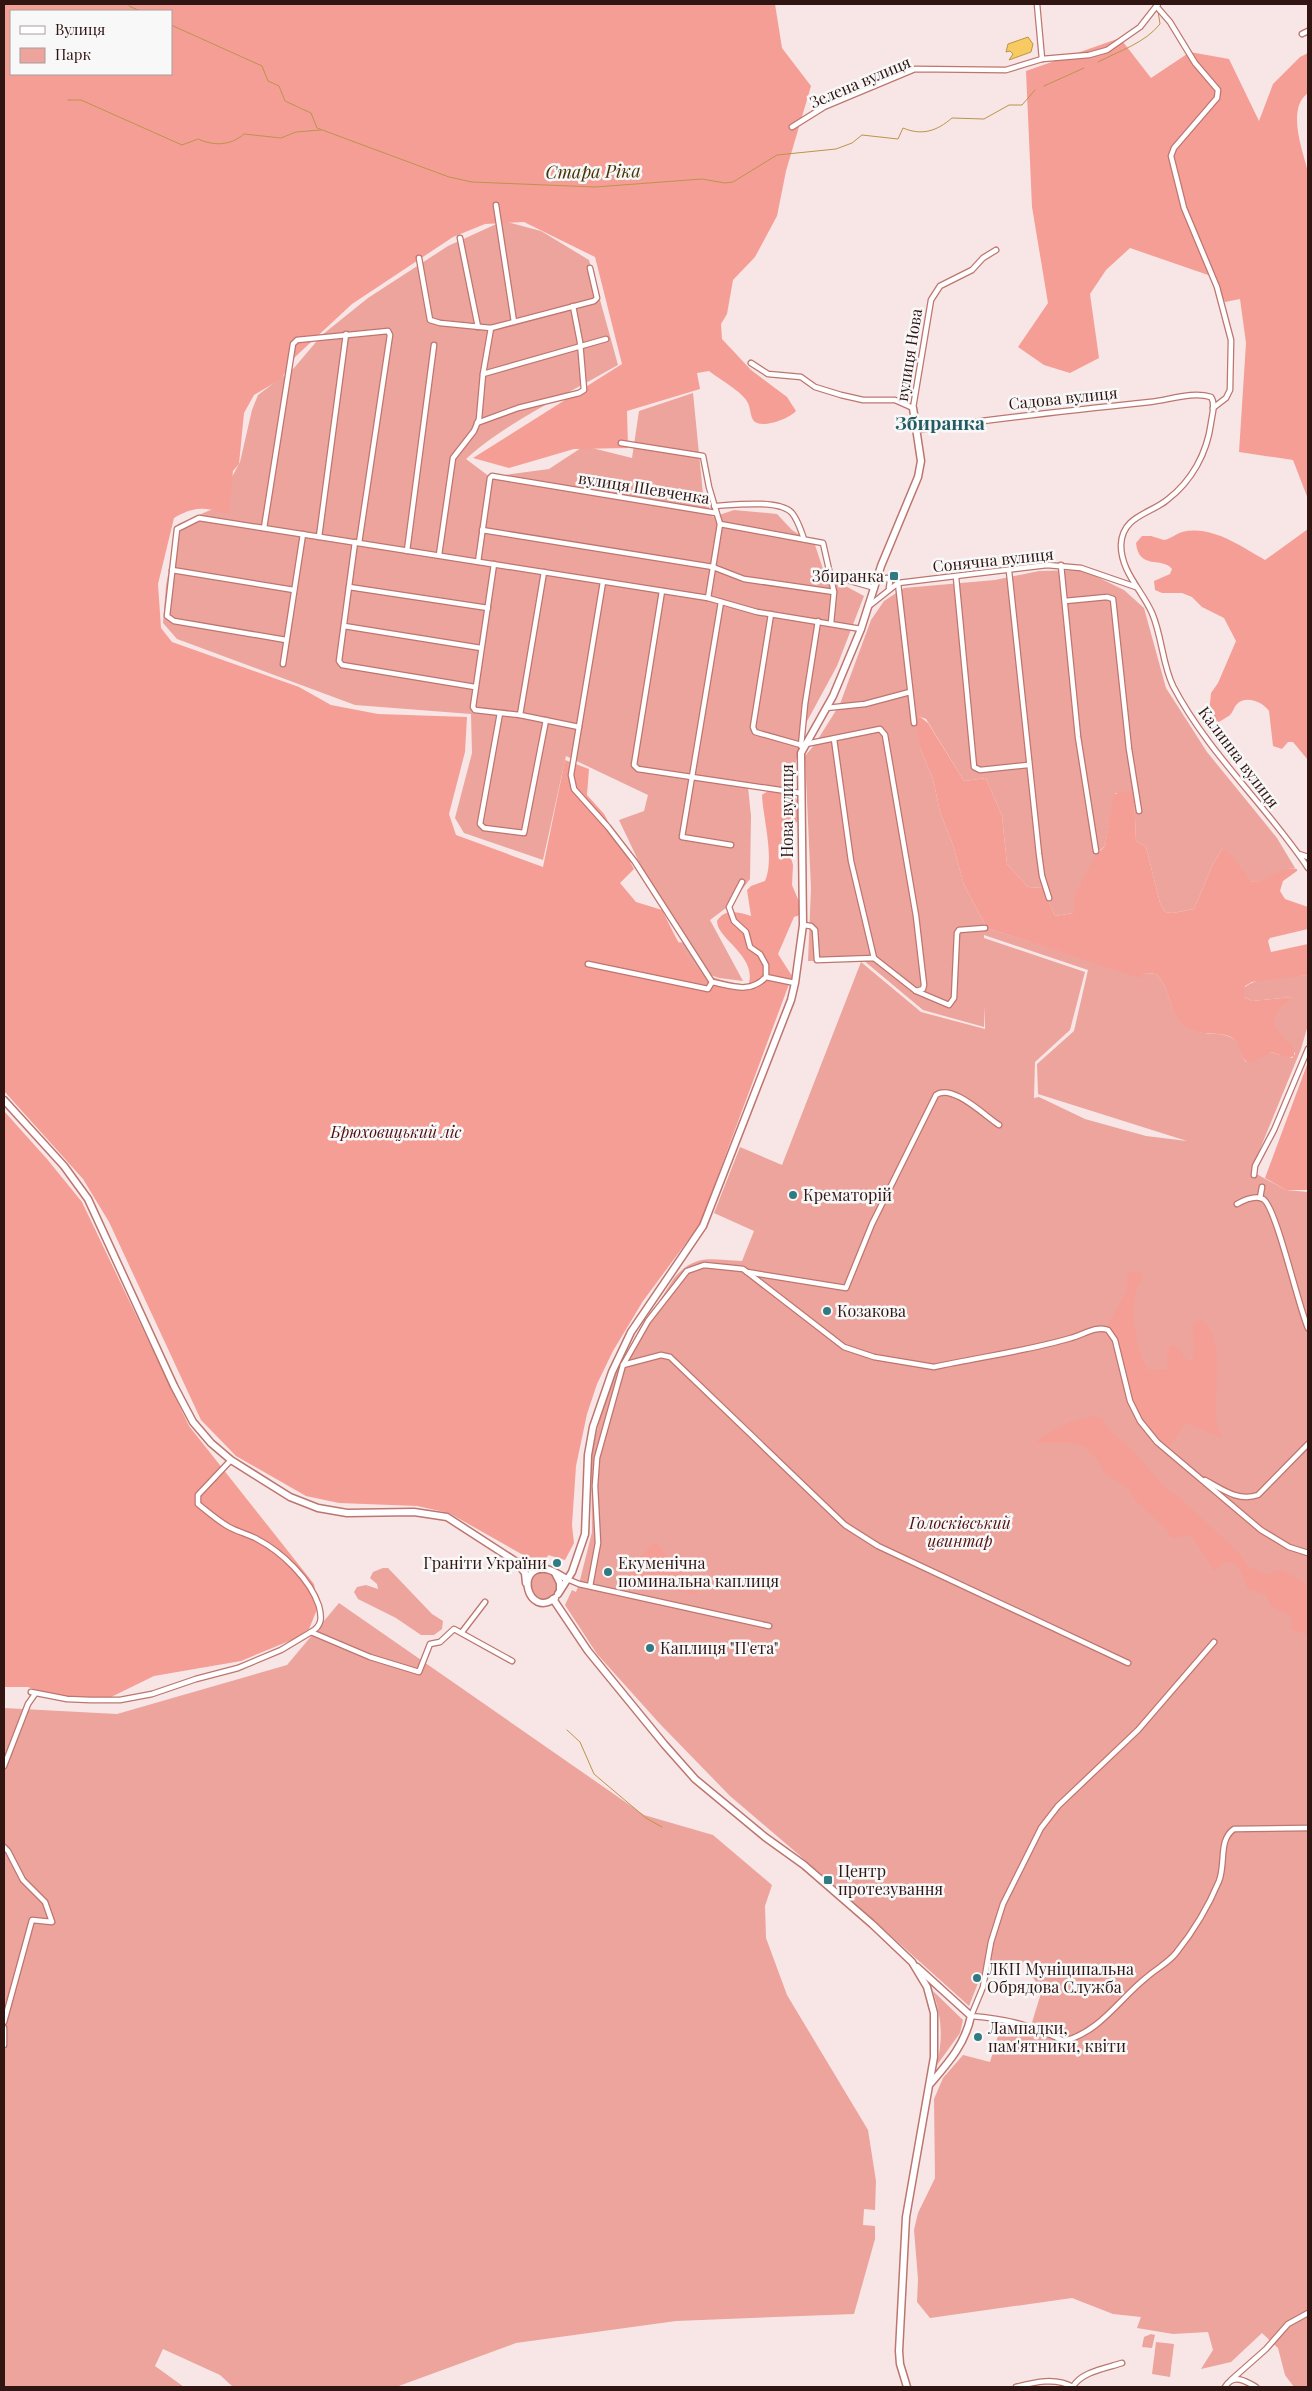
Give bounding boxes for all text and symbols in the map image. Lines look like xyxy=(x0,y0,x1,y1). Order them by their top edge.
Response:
legend xyxy=(10,10,172,75)
text: Вулиця xyxy=(55,19,105,39)
text: Парк xyxy=(55,44,91,64)
street label: Зелена вулиця xyxy=(806,51,914,112)
water label: Стара Ріка xyxy=(545,158,641,184)
street label: вулиця Нова xyxy=(891,307,926,403)
street label: Садова вулиця xyxy=(1008,381,1119,414)
district label: Збиранка xyxy=(895,409,985,435)
street label: вулиця Шевченка xyxy=(577,467,711,508)
street label: Сонячна вулиця xyxy=(932,543,1055,576)
place label: Збиранка xyxy=(812,565,884,586)
marker: Збиранка xyxy=(888,570,900,582)
street label: Калинна вулиця xyxy=(1194,702,1285,812)
street label: Нова вулиця xyxy=(776,764,797,858)
park label: Брюховицький ліс xyxy=(329,1121,462,1142)
place label: Крематорій xyxy=(803,1184,892,1205)
marker: Крематорій xyxy=(787,1189,799,1201)
place label: Козакова xyxy=(837,1300,906,1321)
marker: Козакова xyxy=(821,1305,833,1317)
park label: Голосківський цвинтар xyxy=(908,1512,1012,1551)
place label: Граніти України xyxy=(423,1552,547,1573)
place label: Екуменічна поминальна каплиця xyxy=(618,1552,779,1591)
marker: Граніти України xyxy=(551,1557,563,1569)
marker: Екуменічна поминальна каплиця xyxy=(602,1566,614,1578)
place label: Каплиця "П'єта" xyxy=(660,1637,779,1658)
marker: Каплиця "П'єта" xyxy=(644,1642,656,1654)
place label: Центр протезування xyxy=(838,1860,944,1899)
marker: Центр протезування xyxy=(822,1874,834,1886)
place label: ЛКП Муніципальна Обрядова Служба xyxy=(986,1958,1134,1997)
marker: ЛКП Муніципальна Обрядова Служба xyxy=(971,1972,983,1984)
place label: Лампадки, пам'ятники, квіти xyxy=(987,2017,1126,2056)
marker: Лампадки, пам'ятники, квіти xyxy=(972,2031,984,2043)

